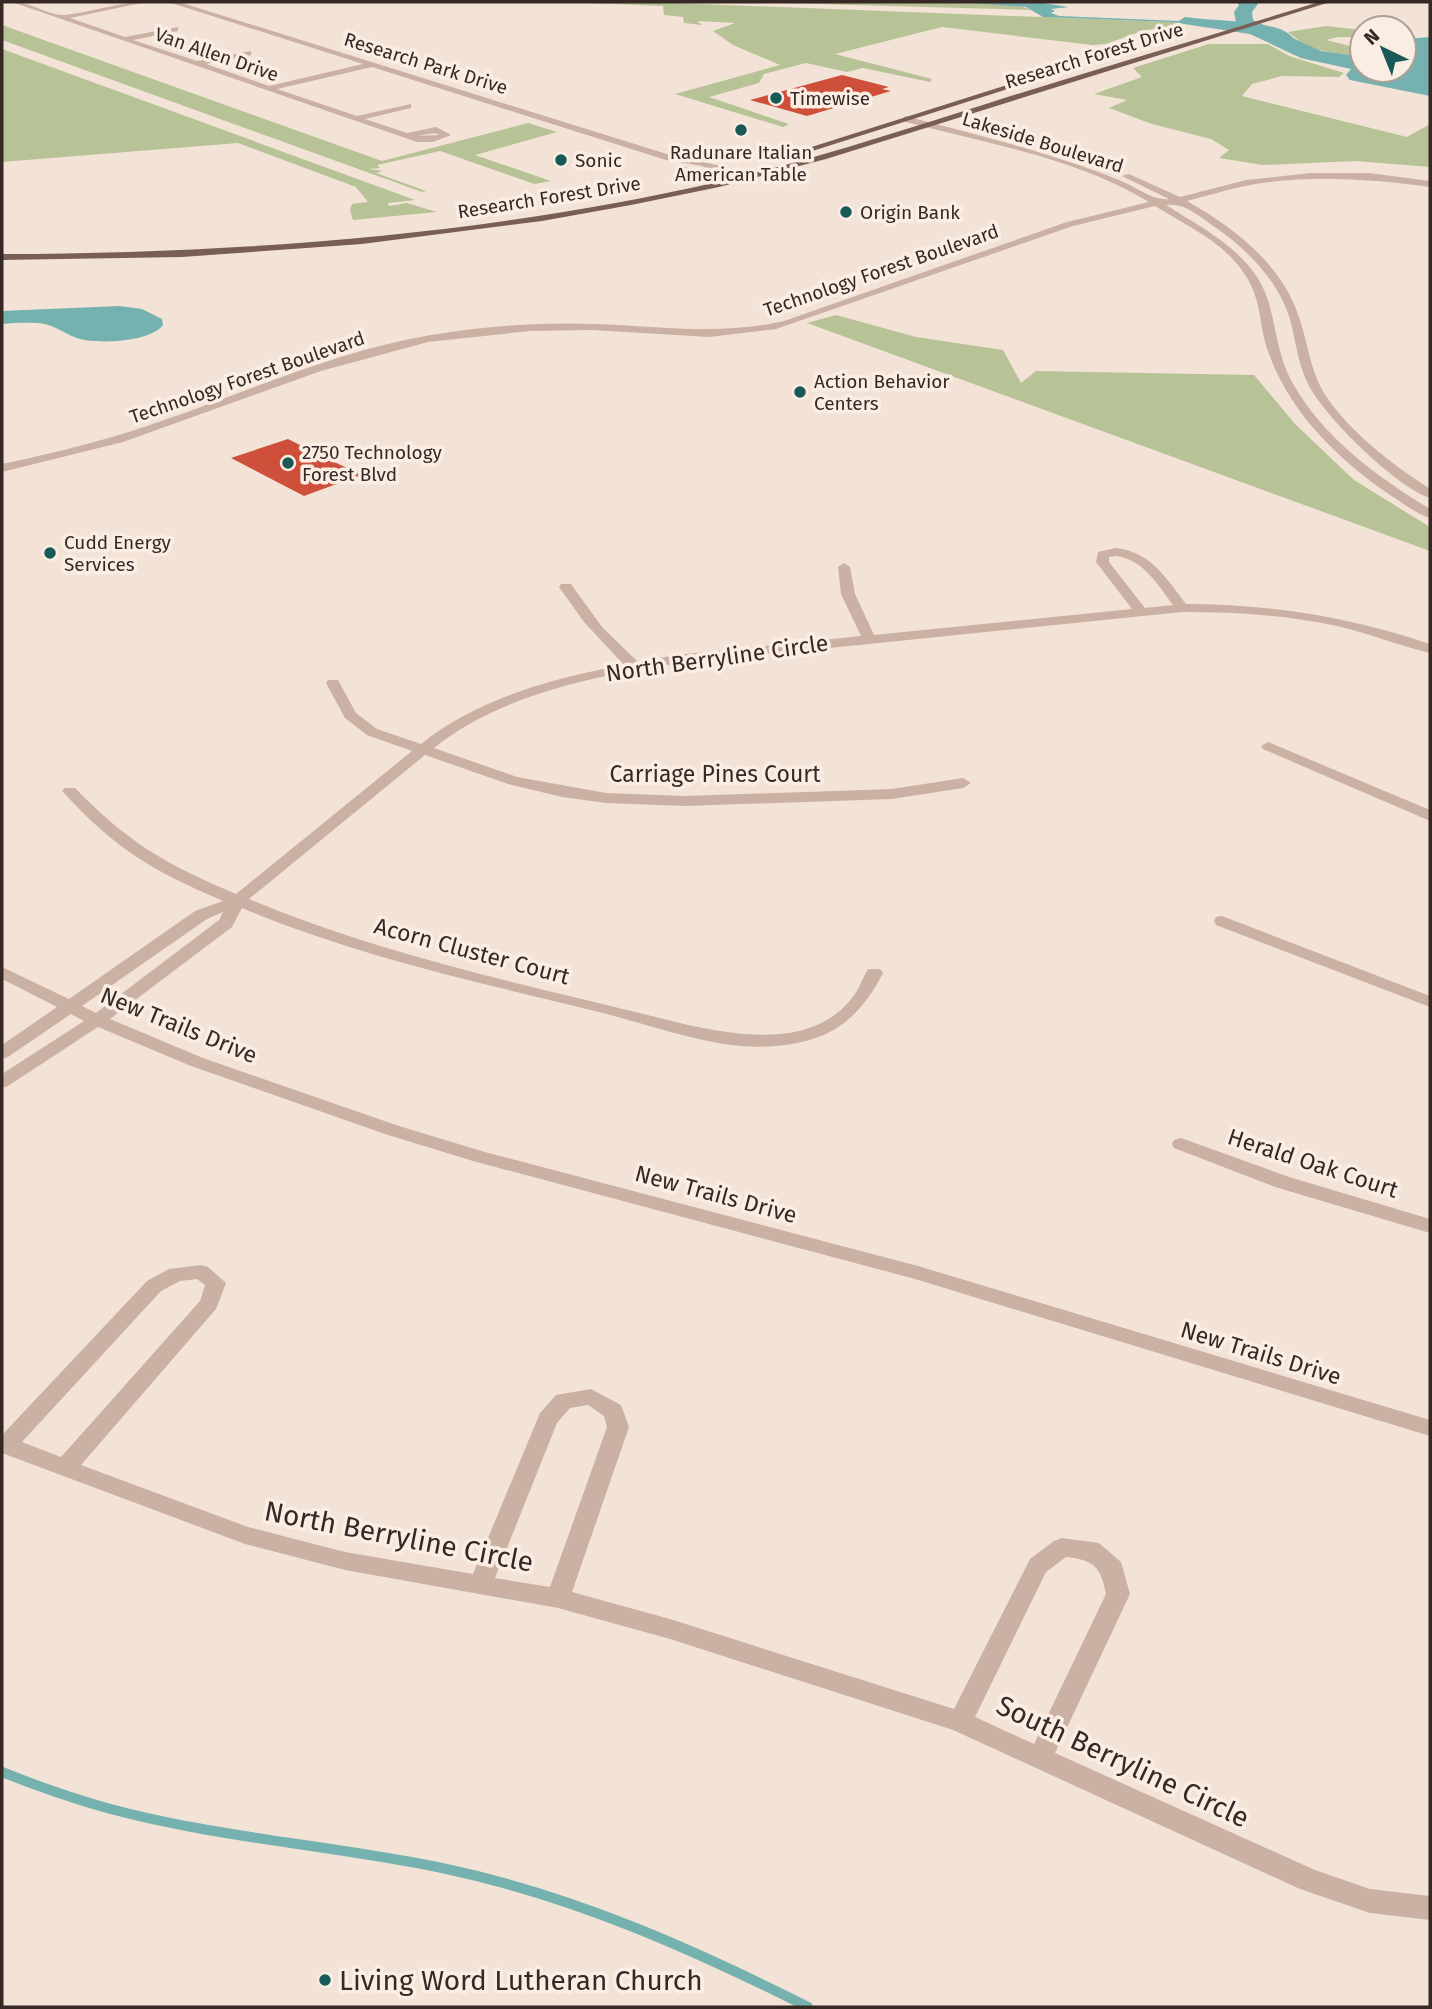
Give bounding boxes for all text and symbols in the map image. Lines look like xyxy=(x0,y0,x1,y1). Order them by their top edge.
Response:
north arrow xyxy=(1348,14,1418,84)
street label: Research Forest Drive xyxy=(1002,17,1186,94)
street label: Van Allen Drive xyxy=(152,23,282,86)
text: N xyxy=(1359,24,1384,50)
street label: Research Park Drive xyxy=(341,28,510,99)
place label: Timewise xyxy=(790,87,870,110)
marker: Timewise xyxy=(768,90,784,106)
street label: Lakeside Boulevard xyxy=(959,107,1126,178)
marker: Radunare Italian American Table xyxy=(733,122,749,138)
place label: Radunare Italian American Table xyxy=(670,141,812,186)
place label: Sonic xyxy=(575,149,622,172)
marker: Sonic xyxy=(553,152,569,168)
street label: Research Forest Drive xyxy=(456,172,642,223)
place label: Origin Bank xyxy=(860,201,960,224)
marker: Origin Bank xyxy=(838,204,854,220)
street label: Technology Forest Boulevard xyxy=(761,219,1002,322)
street label: Technology Forest Boulevard xyxy=(127,326,368,429)
place label: Action Behavior Centers xyxy=(814,370,950,415)
marker: Action Behavior Centers xyxy=(792,384,808,400)
place label: 2750 Technology Forest Blvd xyxy=(302,441,443,486)
marker: 2750 Technology Forest Blvd xyxy=(280,455,296,471)
place label: Cudd Energy Services xyxy=(64,531,172,576)
marker: Cudd Energy Services xyxy=(42,545,58,561)
street label: North Berryline Circle xyxy=(604,629,830,687)
street label: Carriage Pines Court xyxy=(609,760,821,788)
street label: Acorn Cluster Court xyxy=(371,911,573,991)
street label: New Trails Drive xyxy=(97,981,261,1069)
street label: Herald Oak Court xyxy=(1224,1122,1402,1204)
street label: New Trails Drive xyxy=(632,1159,800,1229)
street label: New Trails Drive xyxy=(1177,1315,1345,1391)
street label: North Berryline Circle xyxy=(262,1494,536,1579)
street label: South Berryline Circle xyxy=(991,1688,1254,1835)
place label: Living Word Lutheran Church xyxy=(339,1964,703,1997)
marker: Living Word Lutheran Church xyxy=(317,1972,333,1988)

